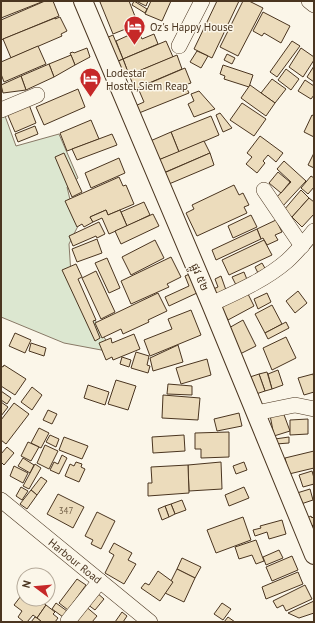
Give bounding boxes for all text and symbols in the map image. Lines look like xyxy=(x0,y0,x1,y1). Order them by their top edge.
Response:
hotel icon: Oz's Happy House xyxy=(122,14,148,47)
place label: Oz's Happy House xyxy=(150,20,234,34)
hotel icon: Lodestar Hostel,Siem Reap xyxy=(78,66,104,99)
place label: Lodestar Hostel,Siem Reap xyxy=(106,66,188,93)
street label: ផ្លូវ ៥២ xyxy=(185,261,212,294)
house number: 347 xyxy=(59,505,73,516)
street label: Harbour Road xyxy=(46,535,104,587)
north arrow xyxy=(16,567,56,607)
text: N xyxy=(19,579,34,590)

